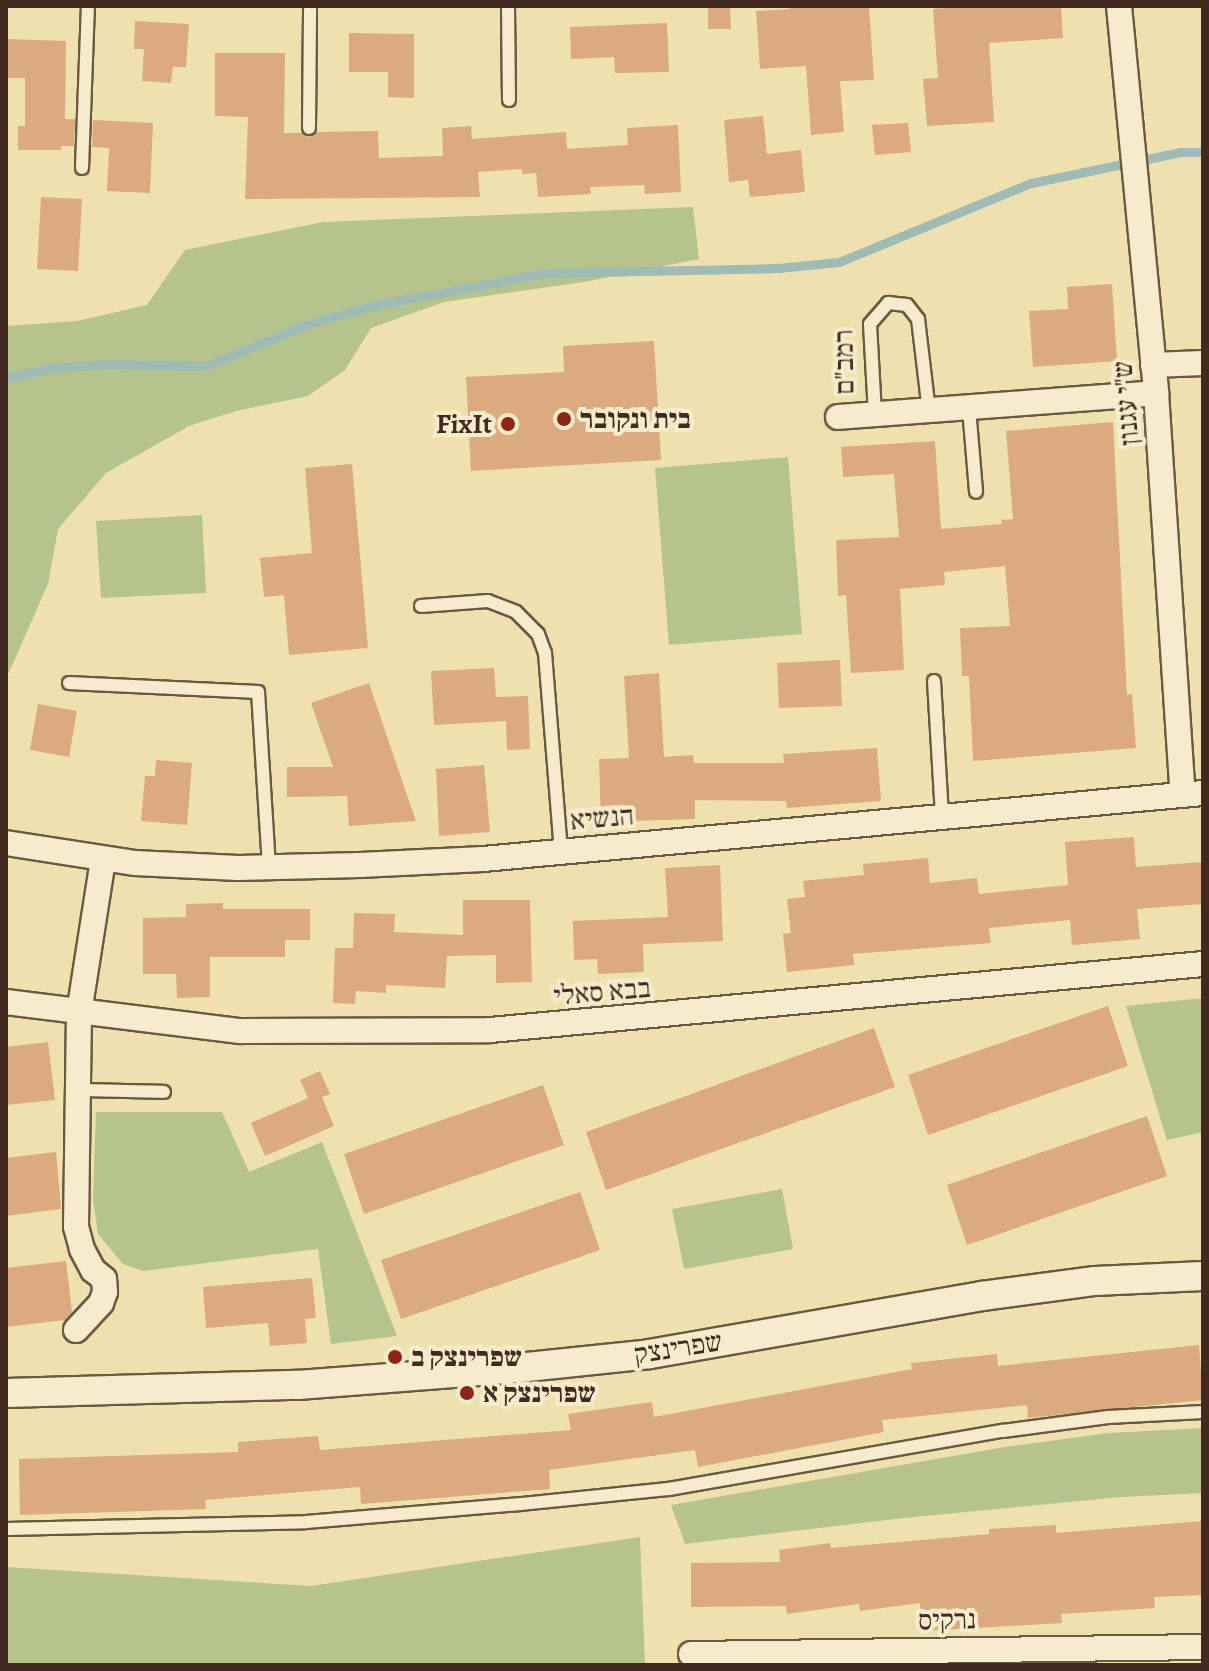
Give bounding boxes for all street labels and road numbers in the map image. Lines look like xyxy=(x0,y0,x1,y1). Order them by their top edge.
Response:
street label: רמב"ם xyxy=(827,329,861,395)
street label: ש"י עגנון xyxy=(1106,359,1146,447)
street label: הנשיא xyxy=(569,798,635,838)
street label: בבא סאלי xyxy=(552,971,652,1013)
street label: שפרינצק xyxy=(631,1324,725,1372)
street label: נרקיס xyxy=(918,1603,976,1637)

